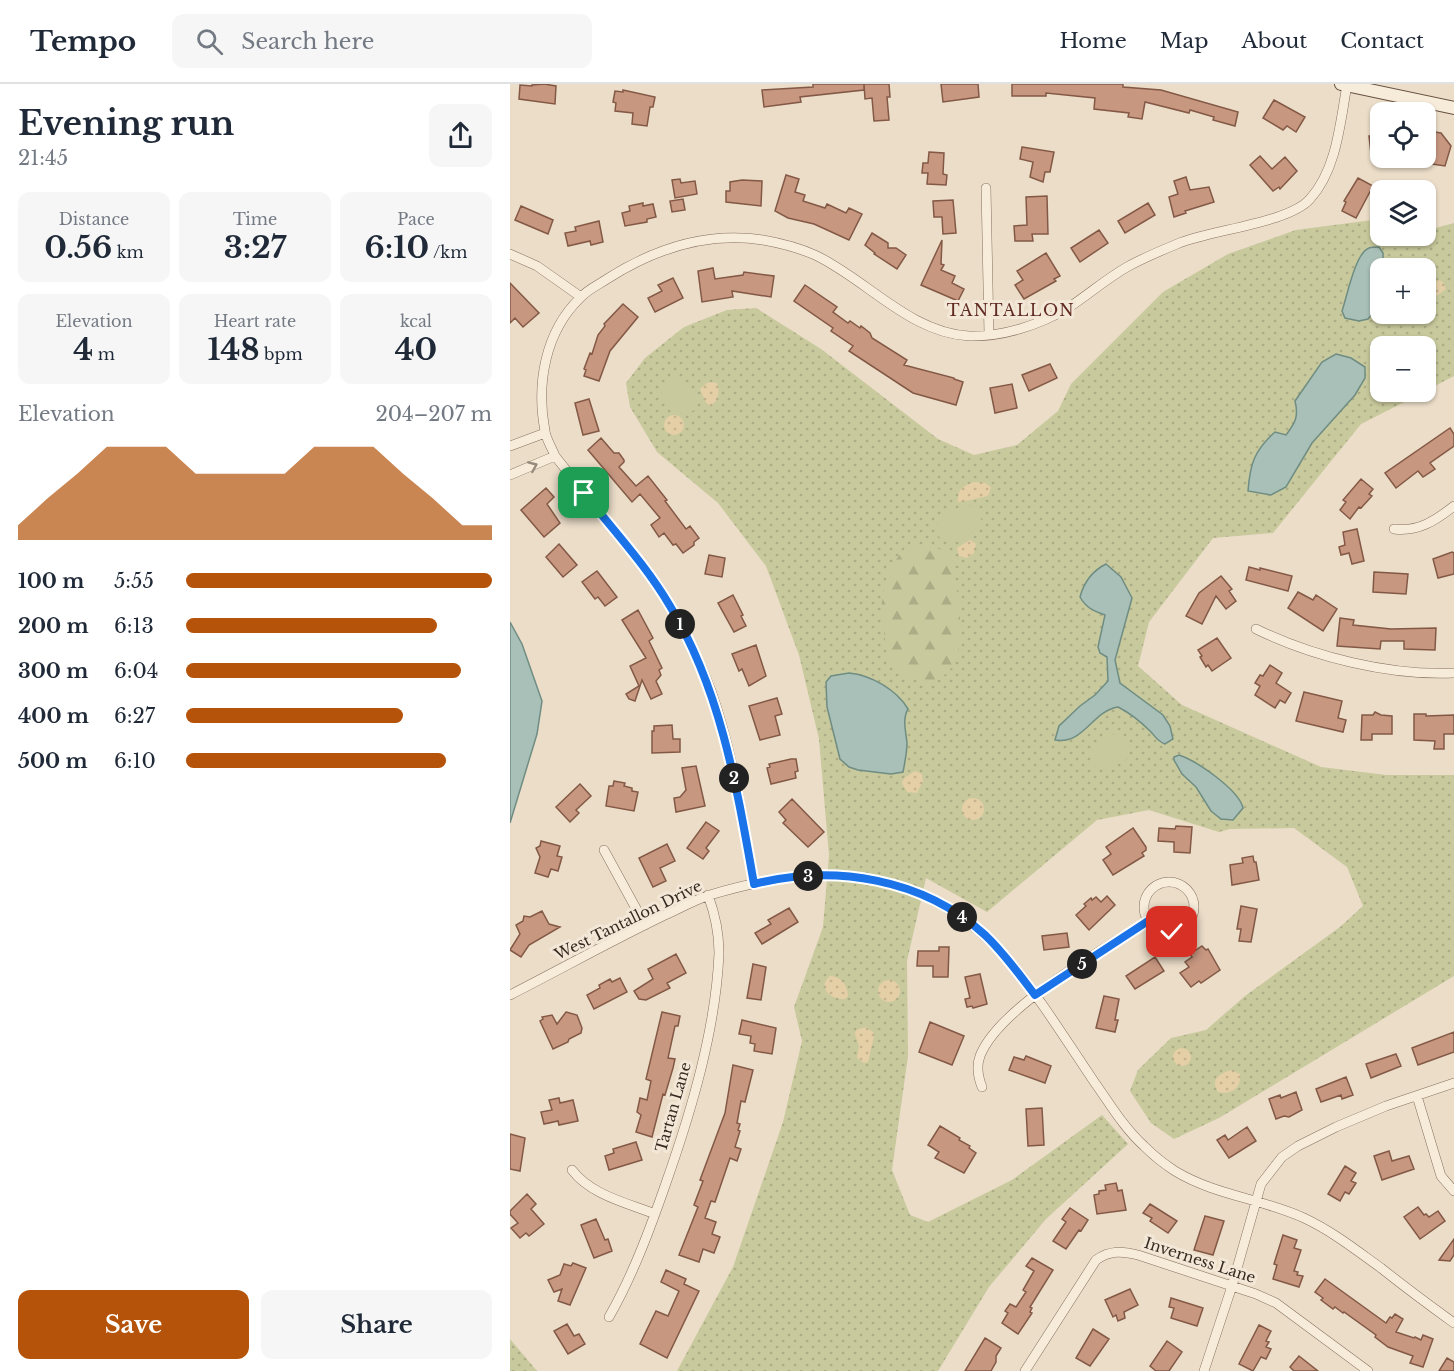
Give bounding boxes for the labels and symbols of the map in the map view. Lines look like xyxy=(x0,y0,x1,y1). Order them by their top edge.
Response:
district label: TANTALLON xyxy=(947,300,1075,320)
one-way arrow xyxy=(526,461,537,473)
pin xyxy=(558,467,609,518)
pin: 1 xyxy=(665,609,695,639)
pin: 2 xyxy=(719,763,749,793)
pin: 3 xyxy=(793,861,823,891)
street label: West Tantallon Drive xyxy=(550,876,705,964)
pin: 4 xyxy=(947,902,977,932)
pin xyxy=(1146,906,1197,957)
pin: 5 xyxy=(1067,949,1097,979)
street label: Tartan Lane xyxy=(651,1060,695,1154)
street label: Inverness Lane xyxy=(1142,1233,1258,1287)

